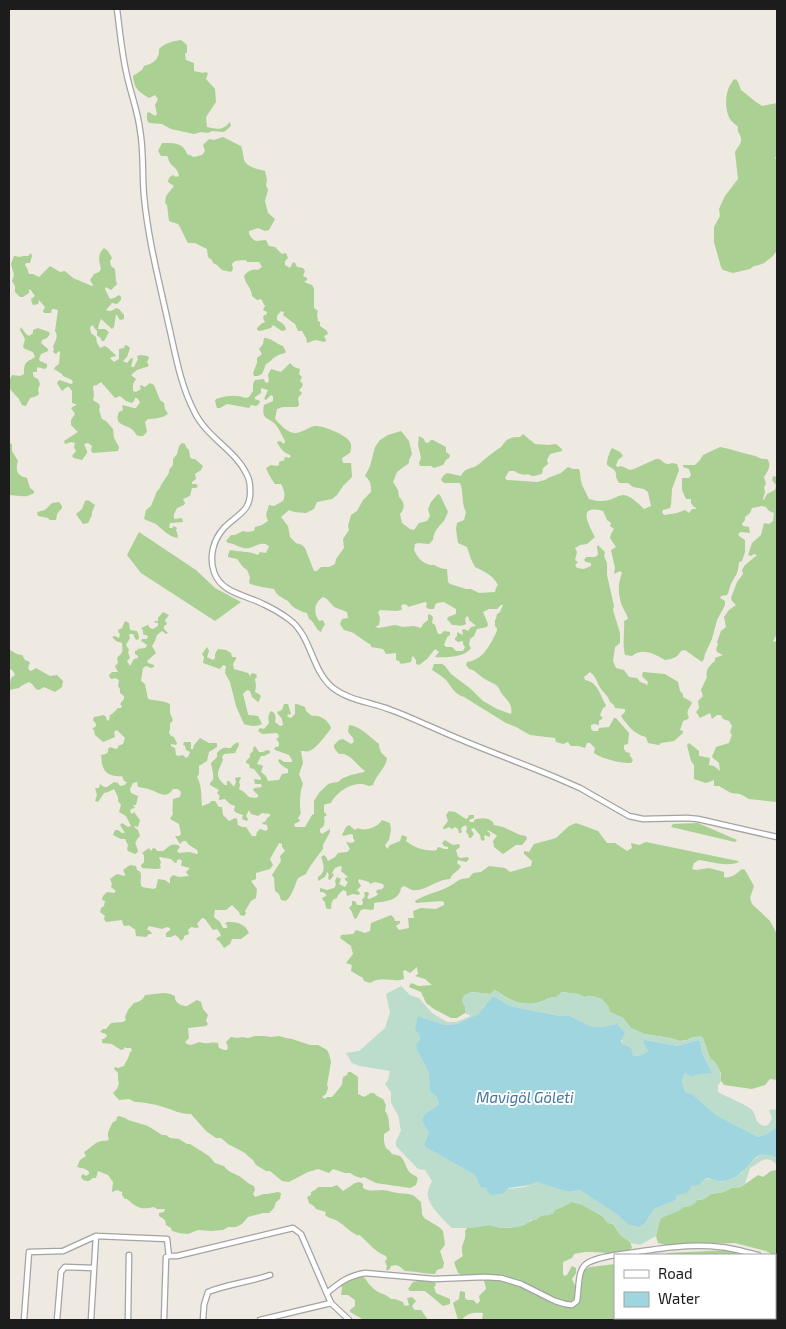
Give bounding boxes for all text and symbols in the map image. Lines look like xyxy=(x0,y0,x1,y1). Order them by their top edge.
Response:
water label: Mavigöl Göleti xyxy=(476,1088,574,1106)
legend xyxy=(614,1254,776,1319)
text: Road xyxy=(658,1264,693,1282)
text: Water xyxy=(658,1289,700,1307)

